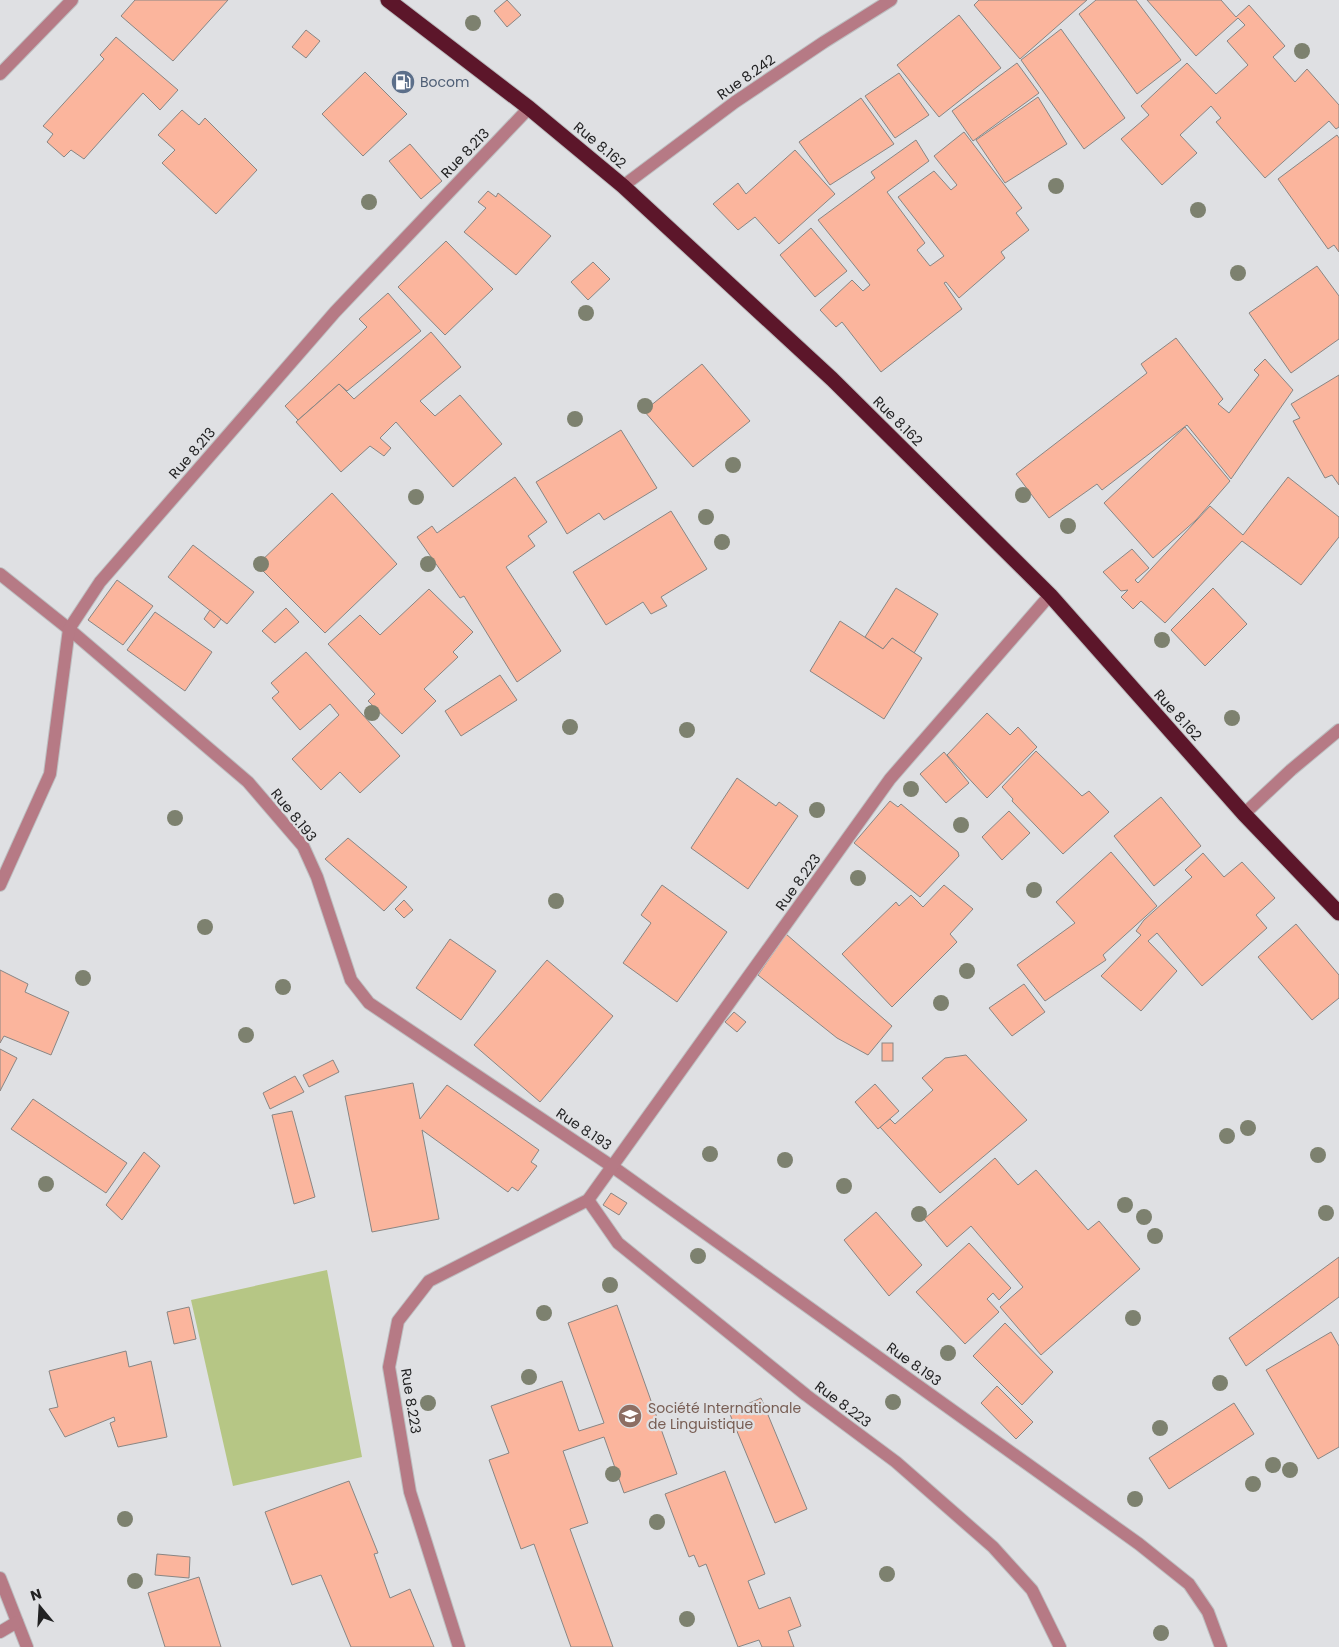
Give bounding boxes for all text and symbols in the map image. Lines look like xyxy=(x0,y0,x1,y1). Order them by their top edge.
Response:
street label: Rue 8.242 xyxy=(713,50,779,104)
fuel station icon: Bocom xyxy=(390,69,416,95)
place label: Bocom xyxy=(420,72,469,92)
street label: Rue 8.162 xyxy=(569,117,631,173)
street label: Rue 8.213 xyxy=(436,124,494,182)
street label: Rue 8.162 xyxy=(869,392,927,450)
street label: Rue 8.213 xyxy=(164,423,220,483)
street label: Rue 8.162 xyxy=(1149,685,1207,745)
street label: Rue 8.193 xyxy=(266,784,322,846)
street label: Rue 8.223 xyxy=(771,849,825,915)
street label: Rue 8.193 xyxy=(552,1103,616,1155)
street label: Rue 8.193 xyxy=(883,1337,945,1391)
street label: Rue 8.223 xyxy=(396,1367,426,1435)
street label: Rue 8.223 xyxy=(811,1376,875,1432)
place label: Société Internationale de Linguistique xyxy=(648,1398,802,1434)
school or university icon: Société Internationale de Linguistique xyxy=(617,1403,643,1429)
north arrow xyxy=(15,1582,65,1632)
text: N xyxy=(28,1583,44,1606)

